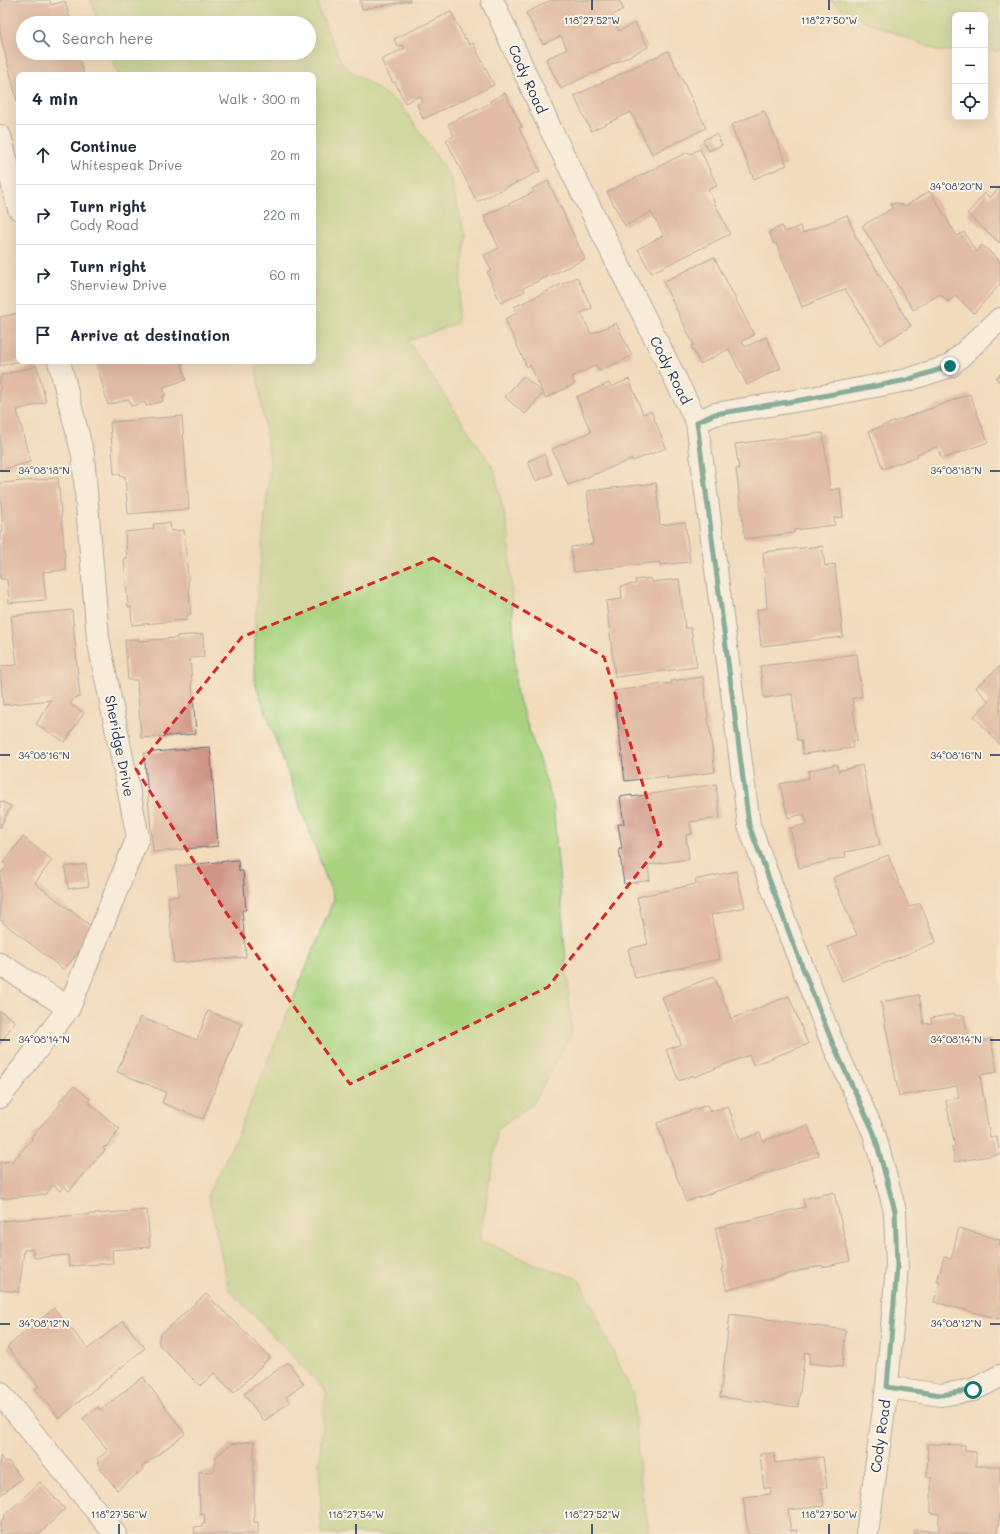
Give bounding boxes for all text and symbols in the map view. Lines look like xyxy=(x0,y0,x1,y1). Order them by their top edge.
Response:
map controls xyxy=(952,12,988,120)
button: + xyxy=(952,12,988,48)
text: 118°27'52"W xyxy=(564,13,620,27)
text: 118°27'50"W xyxy=(801,13,857,27)
search box xyxy=(16,16,316,60)
icon: search xyxy=(30,27,52,49)
text: Search here xyxy=(62,28,153,48)
street label: Cody Road xyxy=(504,41,552,117)
button: − xyxy=(952,48,988,84)
button: locate xyxy=(952,84,988,120)
text: 4 min xyxy=(32,87,78,109)
text: Walk · 300 m xyxy=(218,90,300,107)
text: Continue xyxy=(70,136,137,156)
icon: ahead xyxy=(32,144,54,166)
text: 20 m xyxy=(270,146,300,163)
text: Whitespeak Drive xyxy=(70,156,182,173)
text: 34°08'20"N xyxy=(930,179,982,193)
text: Turn right xyxy=(70,196,147,216)
icon: right xyxy=(32,204,54,226)
text: 220 m xyxy=(263,206,300,223)
text: Cody Road xyxy=(70,216,139,233)
text: Turn right xyxy=(70,256,147,276)
icon: right xyxy=(32,264,54,286)
text: 60 m xyxy=(270,266,300,283)
text: Sherview Drive xyxy=(70,276,167,293)
icon: arrive xyxy=(32,324,54,346)
text: Arrive at destination xyxy=(70,325,230,345)
street label: Cody Road xyxy=(646,333,696,407)
route end xyxy=(941,357,959,375)
text: 34°08'18"N xyxy=(18,463,70,477)
text: 34°08'18"N xyxy=(930,463,982,477)
street label: Sheridge Drive xyxy=(101,694,139,798)
text: 34°08'16"N xyxy=(18,748,70,762)
text: 34°08'16"N xyxy=(930,748,982,762)
text: 34°08'14"N xyxy=(18,1032,70,1046)
text: 34°08'14"N xyxy=(930,1032,982,1046)
text: 34°08'12"N xyxy=(19,1316,69,1330)
text: 34°08'12"N xyxy=(931,1316,981,1330)
route start xyxy=(964,1381,982,1399)
street label: Cody Road xyxy=(865,1398,895,1474)
text: 118°27'56"W xyxy=(91,1507,147,1521)
text: 118°27'54"W xyxy=(328,1507,384,1521)
text: 118°27'52"W xyxy=(564,1507,620,1521)
text: 118°27'50"W xyxy=(801,1507,857,1521)

